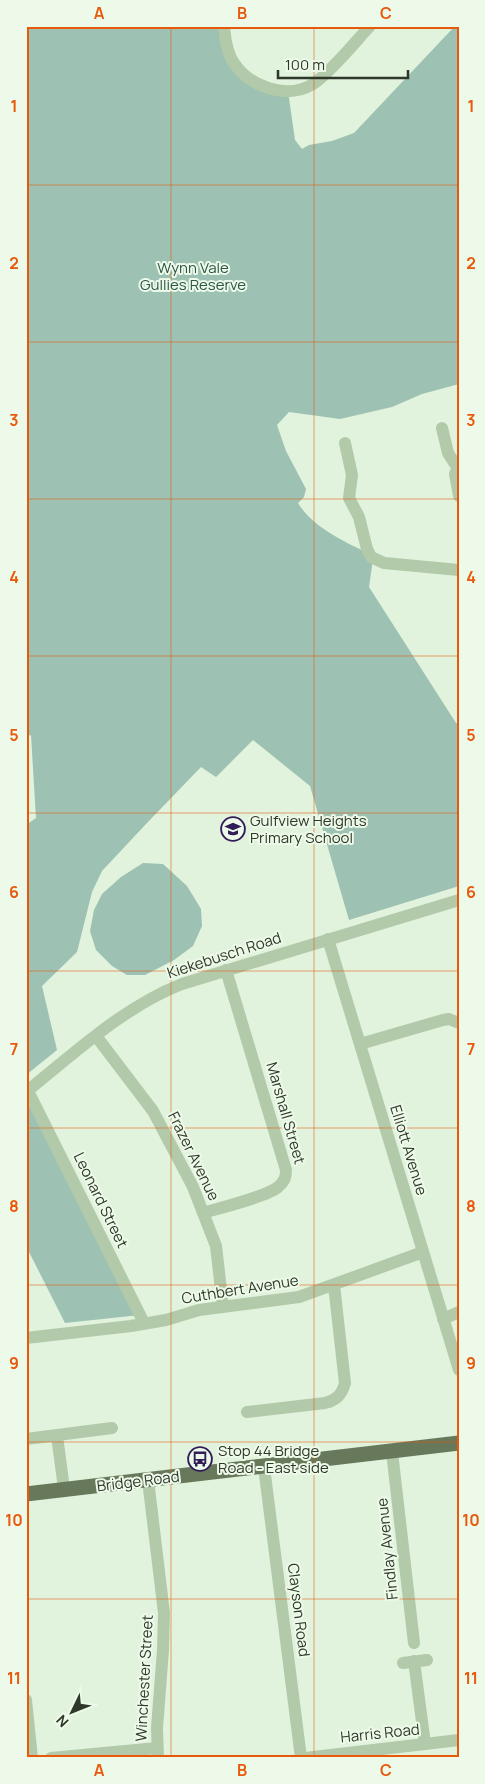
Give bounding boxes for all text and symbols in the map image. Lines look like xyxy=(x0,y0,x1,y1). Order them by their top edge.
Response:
text: A xyxy=(94,2,105,24)
text: B xyxy=(237,2,247,24)
text: C xyxy=(380,2,392,24)
scale bar xyxy=(278,48,408,80)
text: 100 m xyxy=(285,54,325,75)
text: 1 xyxy=(10,95,18,117)
text: 1 xyxy=(467,95,475,117)
text: 2 xyxy=(9,252,19,274)
text: 2 xyxy=(466,252,476,274)
park label: Wynn Vale Gullies Reserve xyxy=(140,257,246,295)
text: 3 xyxy=(9,409,19,431)
text: 3 xyxy=(466,409,476,431)
text: 4 xyxy=(9,566,19,588)
text: 4 xyxy=(466,566,476,588)
text: 5 xyxy=(9,724,19,746)
text: 5 xyxy=(466,724,476,746)
place label: Gulfview Heights Primary School xyxy=(250,810,367,848)
school or university icon: Gulfview Heights Primary School xyxy=(220,816,246,842)
text: 6 xyxy=(9,881,19,903)
text: 6 xyxy=(466,881,476,903)
street label: Kiekebusch Road xyxy=(164,927,284,983)
text: 7 xyxy=(10,1038,18,1060)
text: 7 xyxy=(467,1038,475,1060)
street label: Marshall Street xyxy=(261,1060,311,1166)
street label: Elliott Avenue xyxy=(385,1102,433,1198)
street label: Frazer Avenue xyxy=(163,1108,225,1204)
street label: Leonard Street xyxy=(69,1149,133,1251)
text: 8 xyxy=(9,1195,19,1217)
text: 8 xyxy=(466,1195,476,1217)
street label: Cuthbert Avenue xyxy=(180,1269,300,1309)
text: 9 xyxy=(9,1352,19,1374)
text: 9 xyxy=(466,1352,476,1374)
place label: Stop 44 Bridge Road - East side xyxy=(218,1440,329,1478)
bus stop icon: Stop 44 Bridge Road - East side xyxy=(187,1446,213,1472)
street label: Bridge Road xyxy=(95,1466,181,1496)
street label: Findlay Avenue xyxy=(371,1497,403,1601)
text: 10 xyxy=(5,1509,23,1531)
text: 10 xyxy=(462,1509,480,1531)
street label: Clayson Road xyxy=(283,1562,315,1658)
street label: Winchester Street xyxy=(130,1614,158,1742)
text: 11 xyxy=(7,1667,21,1689)
text: 11 xyxy=(464,1667,478,1689)
north arrow xyxy=(48,1686,98,1736)
text: N xyxy=(52,1711,73,1731)
street label: Harris Road xyxy=(339,1718,421,1748)
text: A xyxy=(94,1759,105,1781)
text: B xyxy=(237,1759,247,1781)
text: C xyxy=(380,1759,392,1781)

